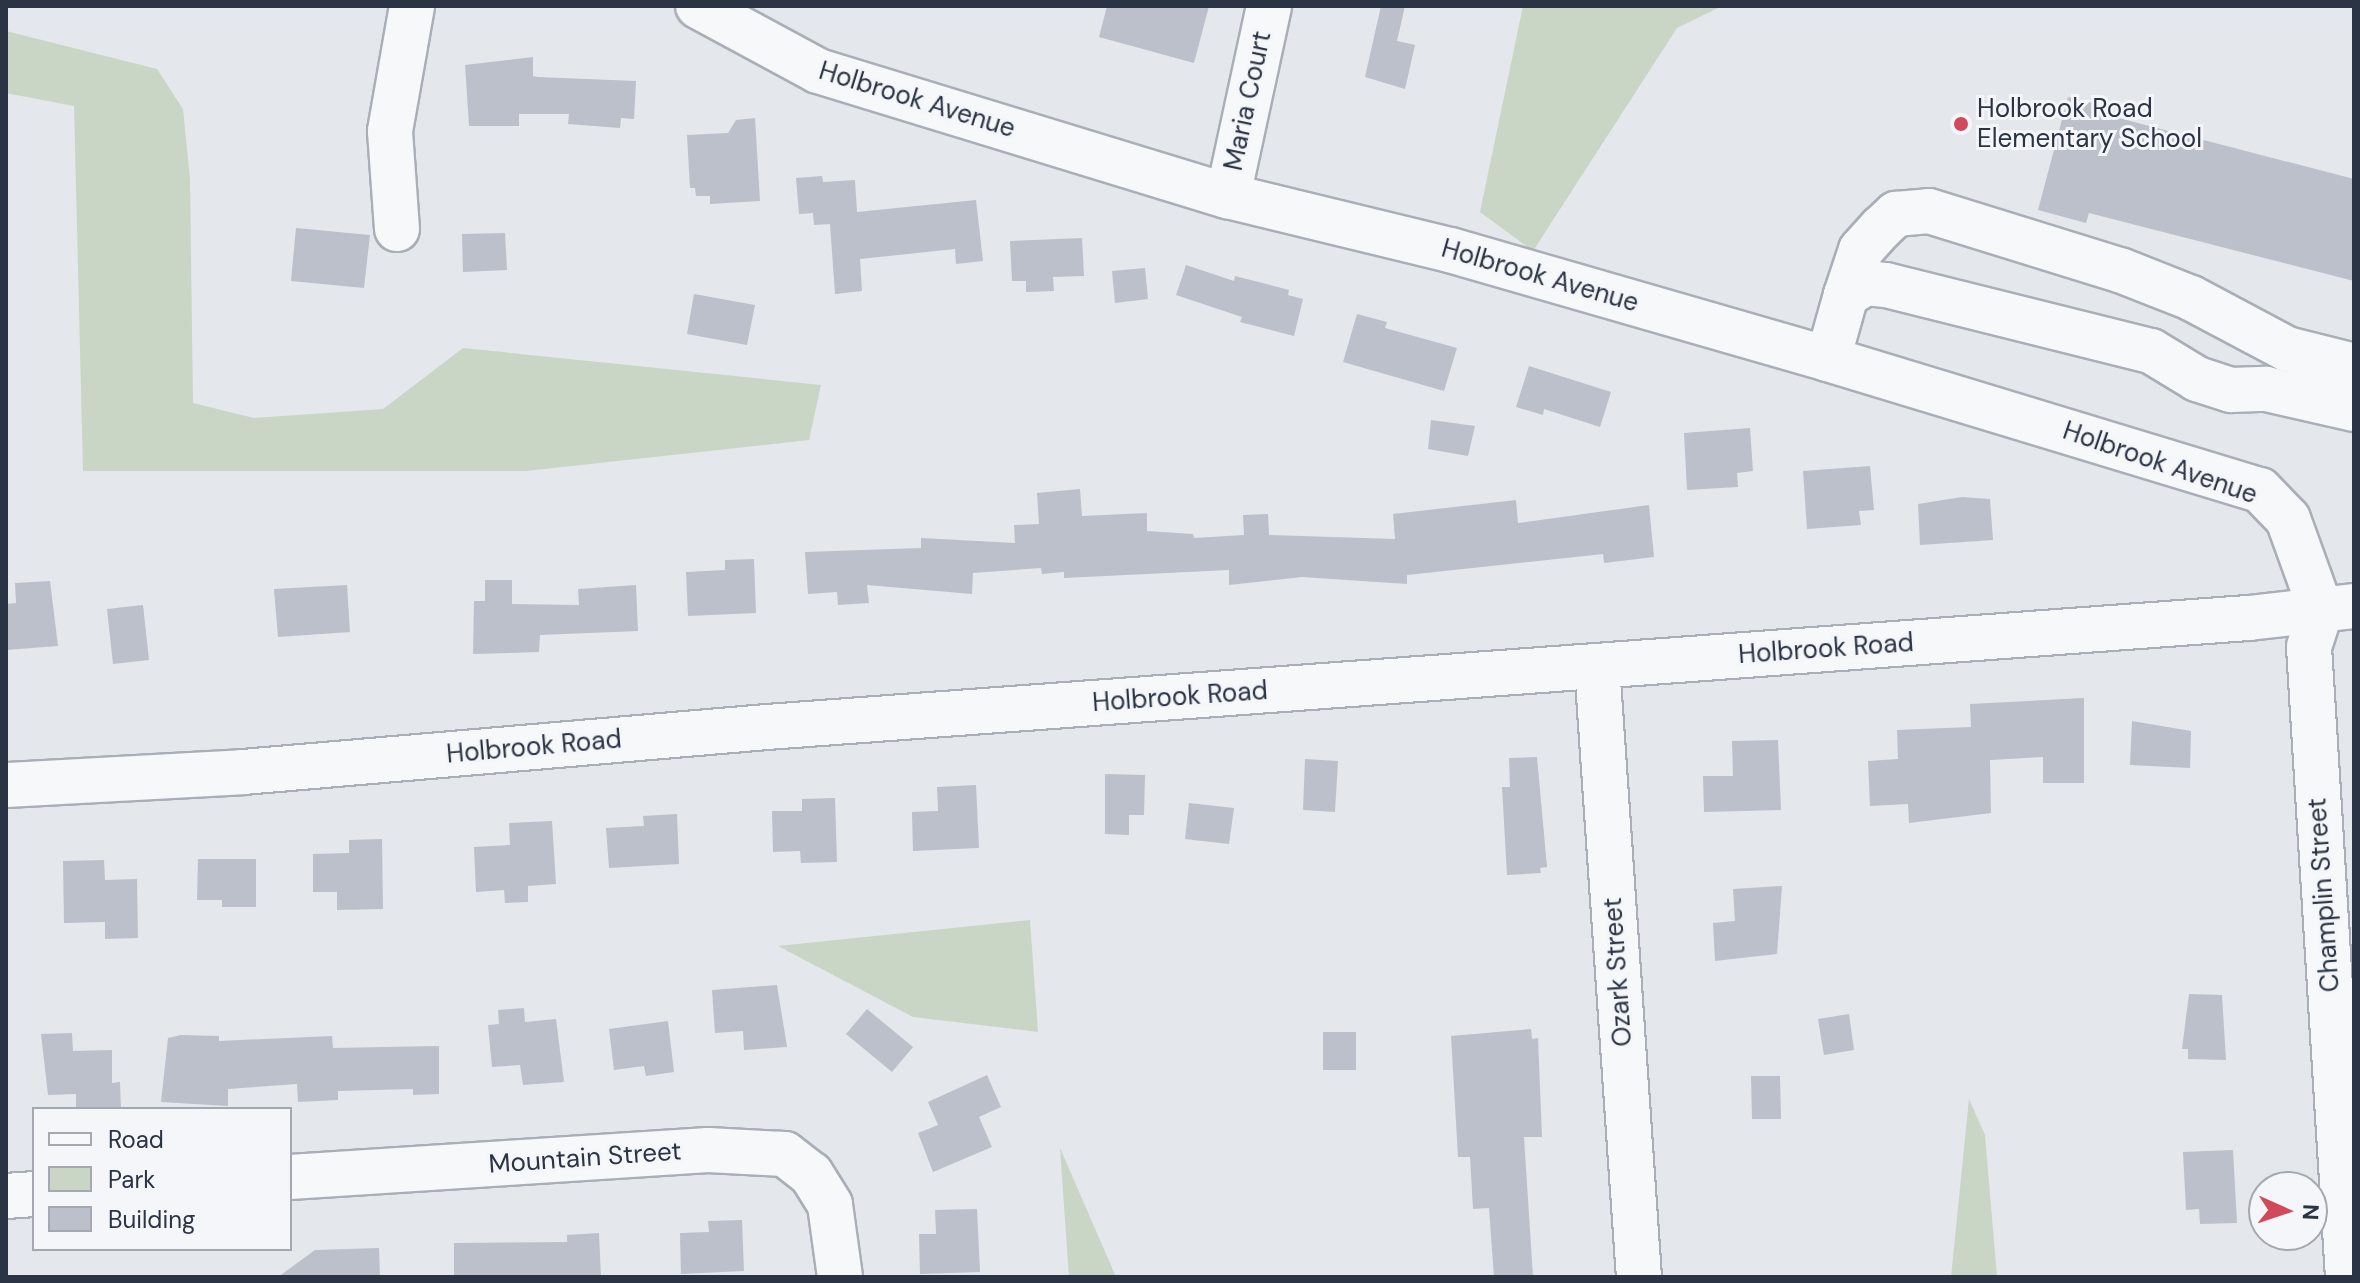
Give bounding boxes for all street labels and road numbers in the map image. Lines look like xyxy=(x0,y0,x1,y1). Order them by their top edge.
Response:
street label: Maria Court xyxy=(1218,28,1278,174)
street label: Holbrook Avenue xyxy=(815,55,1019,145)
street label: Holbrook Avenue xyxy=(1438,233,1642,319)
street label: Holbrook Avenue xyxy=(2059,415,2261,511)
street label: Holbrook Road xyxy=(1737,627,1915,671)
street label: Holbrook Road xyxy=(1091,675,1269,719)
street label: Holbrook Road xyxy=(445,724,623,770)
street label: Champlin Street xyxy=(2302,797,2346,993)
street label: Ozark Street xyxy=(1597,896,1639,1048)
street label: Mountain Street xyxy=(488,1136,682,1180)

